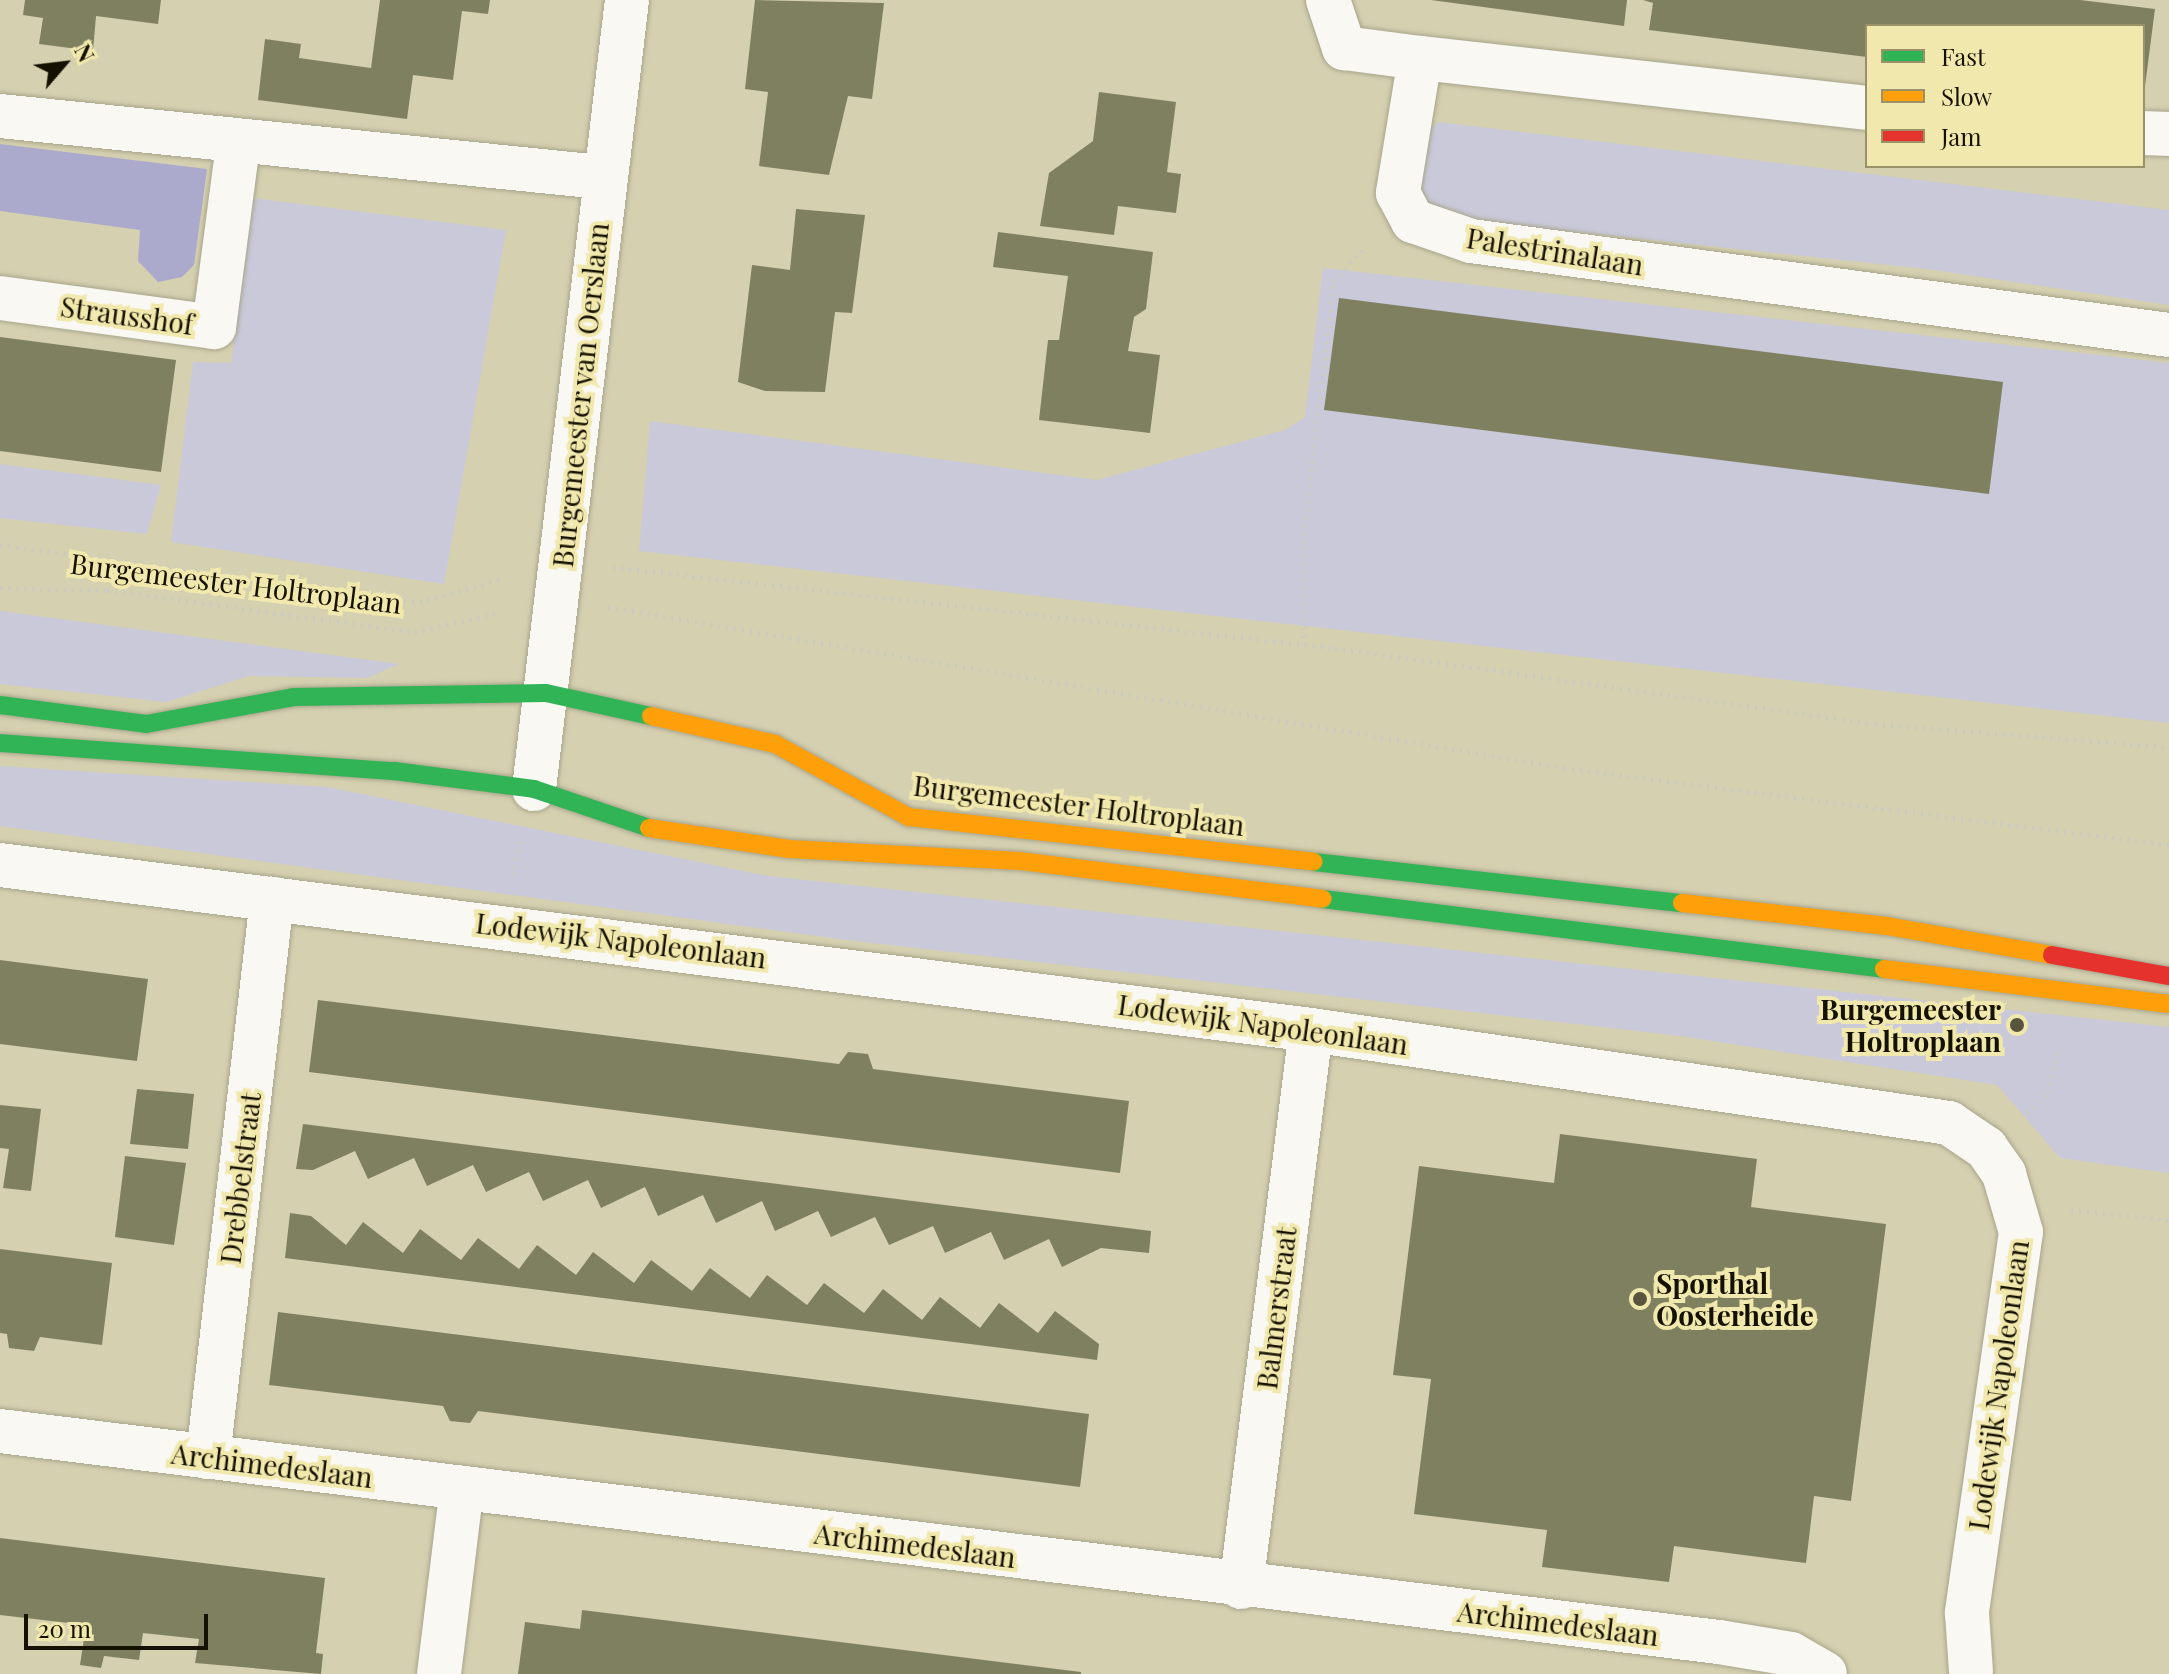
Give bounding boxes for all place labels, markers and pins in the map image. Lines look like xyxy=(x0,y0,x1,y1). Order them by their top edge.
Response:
place label: Burgemeester Holtroplaan xyxy=(1820,992,2001,1058)
marker: Burgemeester Holtroplaan xyxy=(2008,1016,2026,1034)
place label: Sporthal Oosterheide xyxy=(1656,1266,1814,1332)
marker: Sporthal Oosterheide xyxy=(1631,1290,1649,1308)

